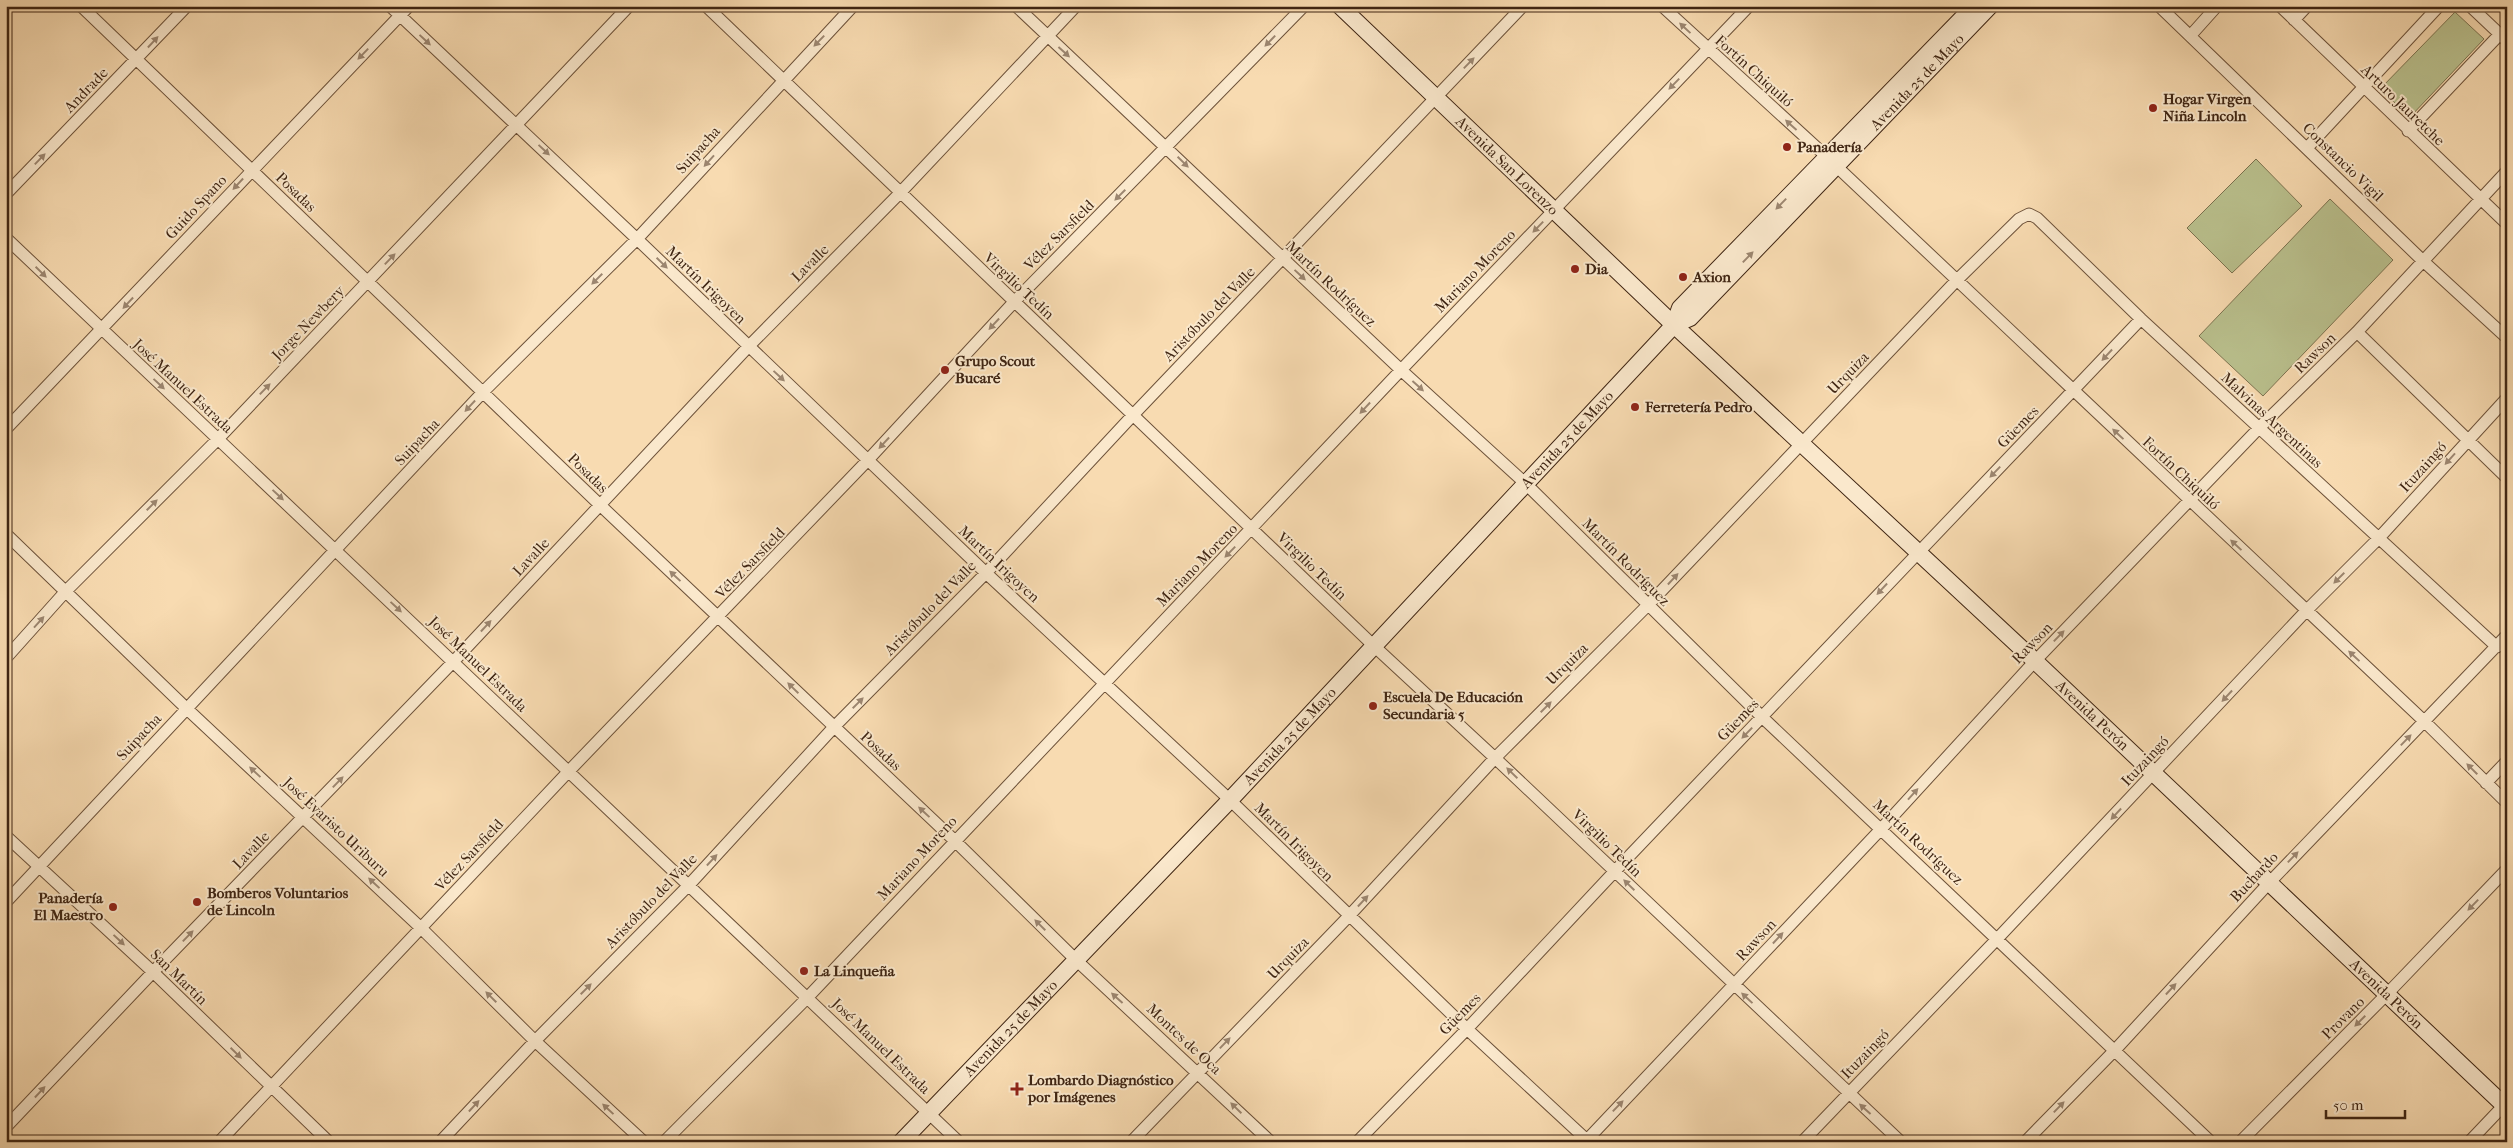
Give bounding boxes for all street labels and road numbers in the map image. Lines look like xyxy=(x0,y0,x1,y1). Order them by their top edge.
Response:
street label: Avenida 25 de Mayo xyxy=(1866,29,1968,135)
street label: Fortín Chiquiló xyxy=(1711,31,1797,111)
street label: Arturo Jauretche xyxy=(2357,60,2449,150)
street label: Andrade xyxy=(60,63,112,117)
street label: Avenida San Lorenzo xyxy=(1451,112,1562,219)
street label: Constancio Vigil xyxy=(2299,119,2387,205)
street label: Suipacha xyxy=(672,122,725,177)
street label: Posadas xyxy=(272,168,320,216)
street label: Guido Spano xyxy=(162,171,231,243)
street label: Vélez Sarsfield xyxy=(1019,195,1099,275)
street label: Mariano Moreno xyxy=(1431,225,1520,316)
street label: Martín Rodríguez xyxy=(1282,238,1380,331)
street label: Lavalle xyxy=(787,240,833,286)
street label: Martín Irigoyen xyxy=(662,242,750,328)
street label: Virgilio Tedín xyxy=(979,248,1058,323)
street label: Aristóbulo del Valle xyxy=(1159,263,1259,366)
street label: Jorge Newbery xyxy=(267,281,349,365)
street label: Rawson xyxy=(2291,329,2340,377)
street label: José Manuel Estrada xyxy=(129,334,237,438)
street label: Urquiza xyxy=(1823,347,1873,398)
street label: Malvinas Argentinas xyxy=(2218,368,2327,472)
street label: Avenida 25 de Mayo xyxy=(1516,387,1617,493)
street label: Güemes xyxy=(1994,402,2043,452)
street label: Suipacha xyxy=(391,414,444,469)
street label: Fortín Chiquiló xyxy=(2139,433,2224,514)
street label: Ituzaingó xyxy=(2396,438,2451,496)
street label: Posadas xyxy=(564,449,612,497)
street label: Martín Rodríguez xyxy=(1578,514,1674,610)
street label: Mariano Moreno xyxy=(1153,519,1242,610)
street label: Martín Irigoyen xyxy=(955,522,1044,606)
street label: Vélez Sarsfield xyxy=(711,523,789,603)
street label: Virgilio Tedín xyxy=(1273,528,1351,604)
street label: Lavalle xyxy=(509,534,554,580)
street label: Aristóbulo del Valle xyxy=(880,557,980,660)
street label: José Manuel Estrada xyxy=(424,612,532,716)
street label: Rawson xyxy=(2008,618,2056,667)
street label: Urquiza xyxy=(1542,638,1593,689)
street label: Avenida Perón xyxy=(2051,676,2133,754)
street label: Avenida 25 de Mayo xyxy=(1239,683,1340,790)
street label: Güemes xyxy=(1714,695,1763,745)
street label: Suipacha xyxy=(113,709,166,764)
street label: Posadas xyxy=(857,728,906,775)
street label: Ituzaingó xyxy=(2117,732,2173,790)
street label: José Evaristo Uriburu xyxy=(279,773,393,881)
street label: Martín Rodríguez xyxy=(1869,796,1967,889)
street label: Martín Irigoyen xyxy=(1251,799,1337,885)
street label: Virgilio Tedín xyxy=(1568,805,1646,881)
street label: Mariano Moreno xyxy=(873,812,961,904)
street label: Vélez Sarsfield xyxy=(430,815,508,896)
street label: Lavalle xyxy=(229,827,274,873)
street label: Buchardo xyxy=(2226,848,2282,906)
street label: Aristóbulo del Valle xyxy=(601,850,701,953)
street label: Rawson xyxy=(1732,915,1780,965)
street label: Urquiza xyxy=(1263,932,1313,983)
street label: San Martín xyxy=(147,945,211,1009)
street label: Avenida Perón xyxy=(2345,954,2427,1033)
street label: Avenida 25 de Mayo xyxy=(959,976,1061,1081)
street label: Güemes xyxy=(1436,989,1485,1039)
street label: Provano xyxy=(2318,993,2368,1043)
street label: José Manuel Estrada xyxy=(827,994,935,1098)
street label: Montes de Oca xyxy=(1143,1000,1226,1079)
street label: Ituzaingó xyxy=(1837,1025,1893,1082)

